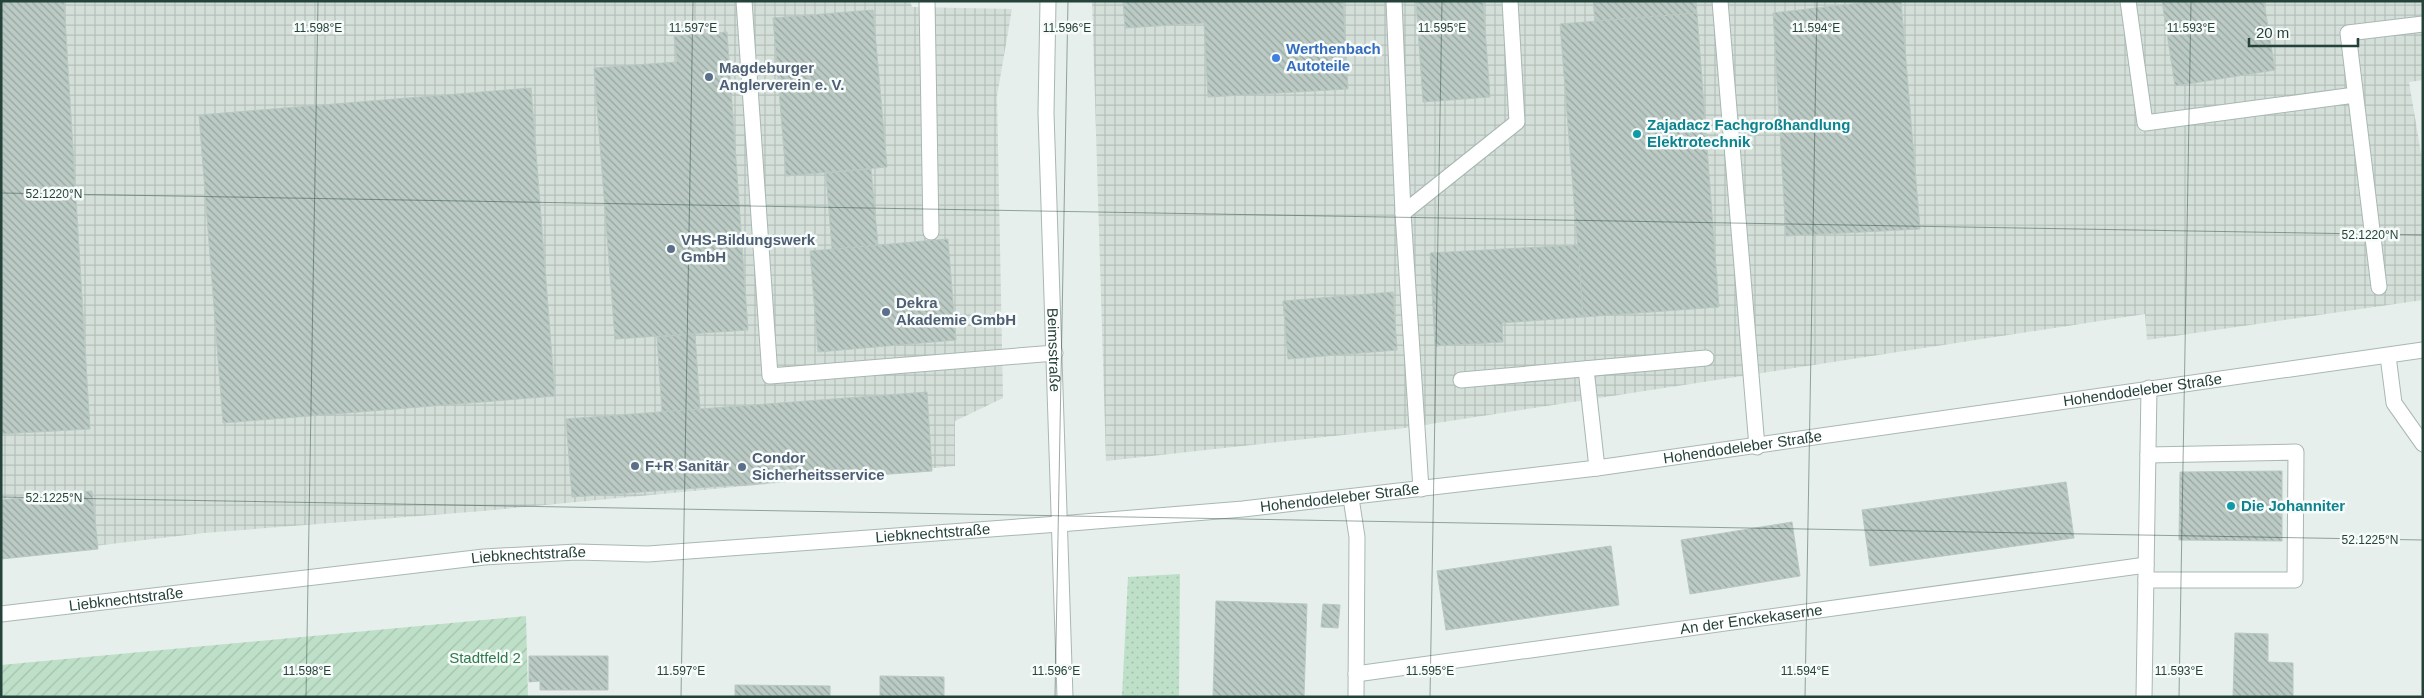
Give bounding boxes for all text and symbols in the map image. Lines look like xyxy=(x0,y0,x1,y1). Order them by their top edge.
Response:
scale bar xyxy=(2249,15,2358,47)
text: 11.598°E xyxy=(294,21,342,35)
text: 11.597°E xyxy=(669,21,717,35)
text: 11.596°E xyxy=(1043,21,1091,35)
text: 11.595°E xyxy=(1418,21,1466,35)
text: 11.594°E xyxy=(1792,21,1840,35)
text: 11.593°E xyxy=(2167,21,2215,35)
text: 20 m xyxy=(2256,24,2289,41)
place label: Werthenbach Autoteile xyxy=(1286,40,1381,74)
marker: Werthenbach Autoteile xyxy=(1270,52,1282,64)
place label: Magdeburger Anglerverein e. V. xyxy=(719,59,844,93)
marker: Magdeburger Anglerverein e. V. xyxy=(703,71,715,83)
place label: Zajadacz Fachgroßhandlung Elektrotechnik xyxy=(1647,116,1850,150)
marker: Zajadacz Fachgroßhandlung Elektrotechnik xyxy=(1631,128,1643,140)
text: 52.1220°N xyxy=(26,187,82,201)
text: 52.1220°N xyxy=(2342,228,2398,242)
place label: VHS-Bildungswerk GmbH xyxy=(681,231,816,265)
marker: VHS-Bildungswerk GmbH xyxy=(665,243,677,255)
place label: Dekra Akademie GmbH xyxy=(896,294,1016,328)
marker: Dekra Akademie GmbH xyxy=(880,306,892,318)
street label: Beimsstraße xyxy=(1044,307,1064,392)
street label: Hohendodeleber Straße xyxy=(2062,370,2223,409)
street label: Hohendodeleber Straße xyxy=(1662,427,1823,466)
place label: Condor Sicherheitsservice xyxy=(752,449,885,483)
place label: F+R Sanitär xyxy=(645,457,729,474)
marker: F+R Sanitär xyxy=(629,460,641,472)
marker: Condor Sicherheitsservice xyxy=(736,461,748,473)
street label: Hohendodeleber Straße xyxy=(1259,480,1420,515)
text: 52.1225°N xyxy=(26,491,82,505)
place label: Die Johanniter xyxy=(2241,497,2345,514)
marker: Die Johanniter xyxy=(2225,500,2237,512)
street label: Liebknechtstraße xyxy=(875,520,991,545)
text: 52.1225°N xyxy=(2342,533,2398,547)
street label: Liebknechtstraße xyxy=(470,543,586,566)
street label: Liebknechtstraße xyxy=(68,584,184,614)
street label: An der Enckekaserne xyxy=(1679,601,1823,637)
park label: Stadtfeld 2 xyxy=(449,649,521,666)
text: 11.598°E xyxy=(283,664,331,678)
text: 11.597°E xyxy=(657,664,705,678)
text: 11.596°E xyxy=(1032,664,1080,678)
text: 11.595°E xyxy=(1406,664,1454,678)
text: 11.594°E xyxy=(1781,664,1829,678)
text: 11.593°E xyxy=(2155,664,2203,678)

